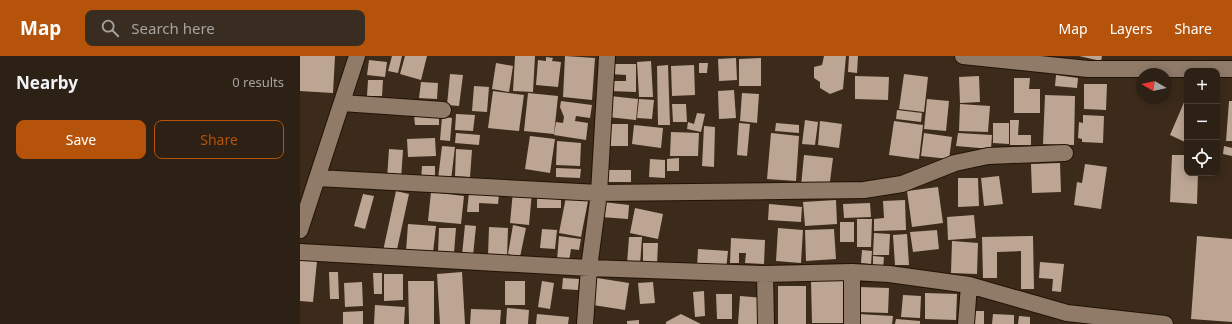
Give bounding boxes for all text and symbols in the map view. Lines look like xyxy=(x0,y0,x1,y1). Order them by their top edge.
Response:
search box xyxy=(85,10,365,46)
text: Map xyxy=(20,15,61,41)
icon: search xyxy=(99,17,121,39)
text: Search here xyxy=(131,18,215,38)
text: Map xyxy=(1059,19,1088,38)
text: Layers xyxy=(1110,19,1152,38)
text: Share xyxy=(1174,19,1212,38)
north arrow xyxy=(1136,68,1172,104)
map controls xyxy=(1184,68,1220,176)
button: + xyxy=(1184,68,1220,104)
text: Nearby xyxy=(16,71,78,94)
text: 0 results xyxy=(232,73,284,91)
button: − xyxy=(1184,104,1220,140)
button: Save xyxy=(16,120,146,159)
button: Share xyxy=(154,120,284,159)
button: locate xyxy=(1184,140,1220,176)

